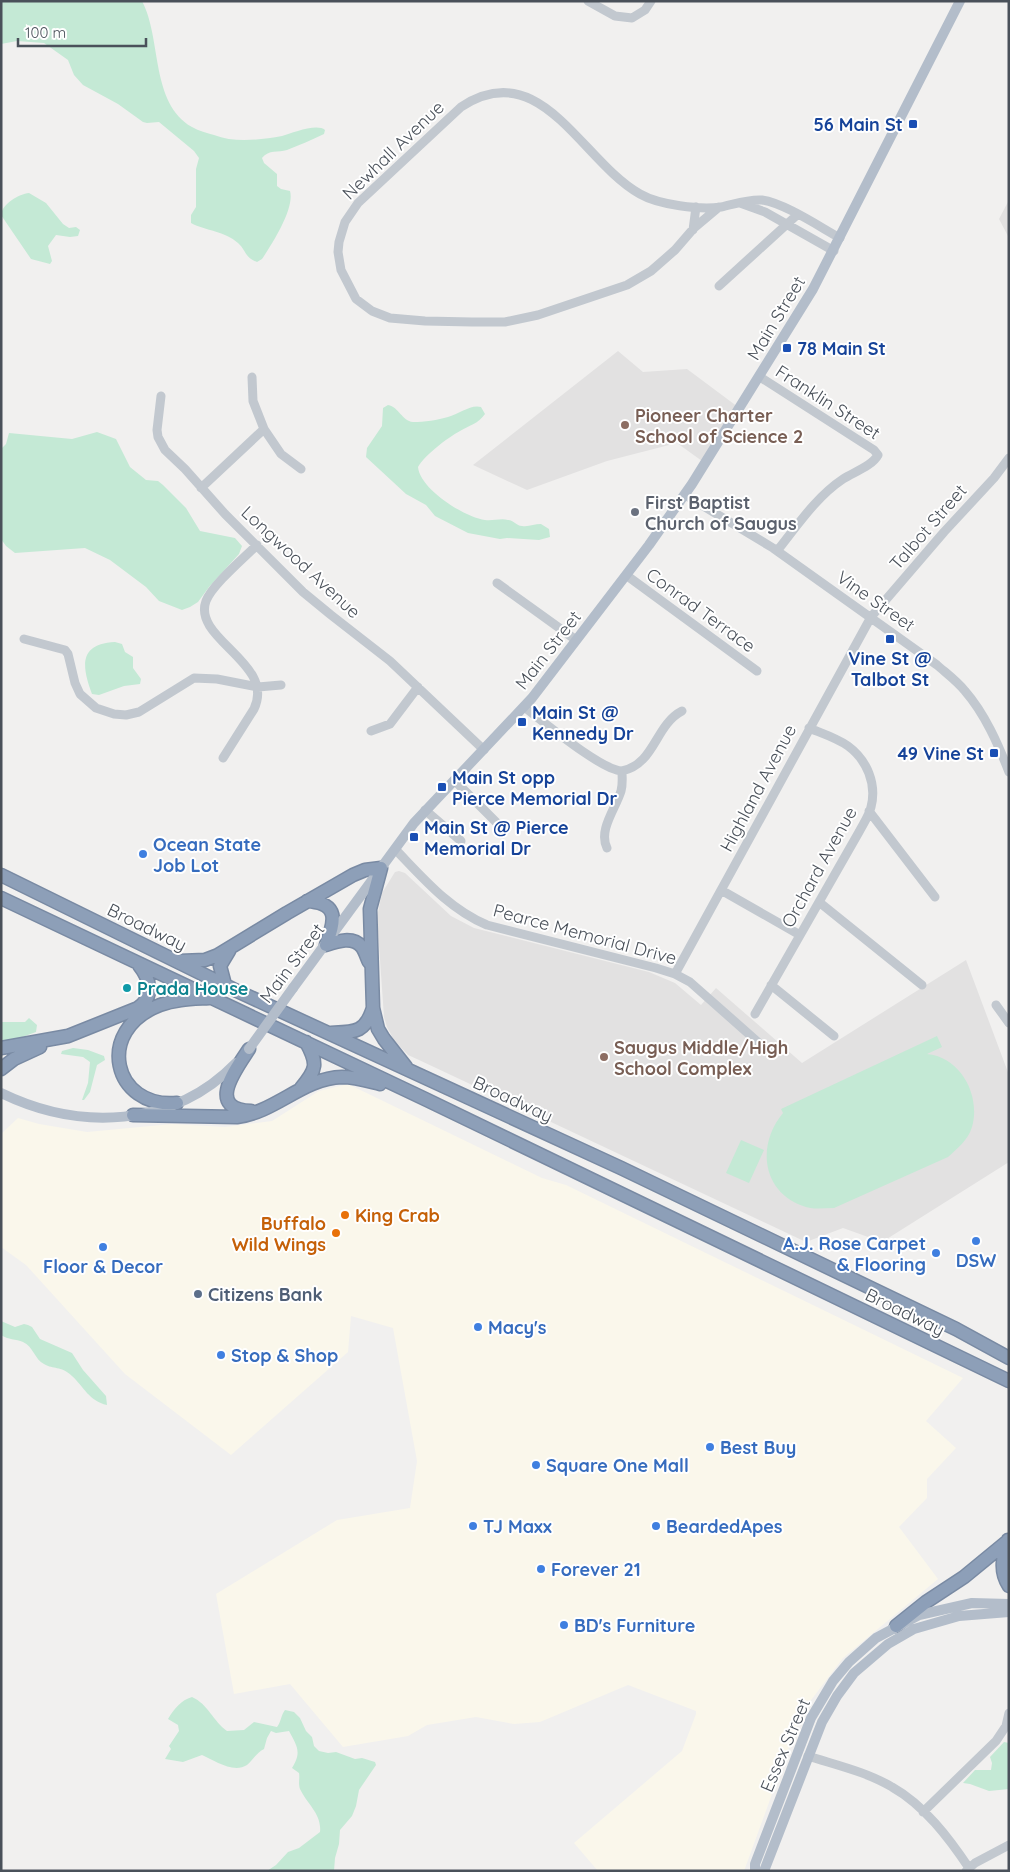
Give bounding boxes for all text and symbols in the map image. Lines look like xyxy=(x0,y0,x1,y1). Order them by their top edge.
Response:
scale bar xyxy=(18,15,145,47)
text: 100 m xyxy=(25,23,66,42)
street label: Newhall Avenue xyxy=(337,96,449,204)
place label: 56 Main St xyxy=(813,113,903,136)
marker: 56 Main St xyxy=(907,118,919,130)
street label: Main Street xyxy=(742,272,810,364)
place label: 78 Main St xyxy=(797,337,886,360)
marker: 78 Main St xyxy=(781,342,793,354)
street label: Franklin Street xyxy=(771,360,885,444)
place label: Pioneer Charter School of Science 2 xyxy=(635,404,803,448)
marker: Pioneer Charter School of Science 2 xyxy=(619,419,631,431)
street label: Talbot Street xyxy=(885,479,971,575)
place label: First Baptist Church of Saugus xyxy=(645,491,797,535)
street label: Longwood Avenue xyxy=(237,501,365,623)
marker: First Baptist Church of Saugus xyxy=(629,506,641,518)
street label: Conrad Terrace xyxy=(642,563,760,657)
street label: Vine Street xyxy=(832,566,920,636)
street label: Main Street xyxy=(510,606,586,694)
marker: Vine St @ Talbot St xyxy=(884,633,896,645)
place label: Vine St @ Talbot St xyxy=(848,647,932,691)
place label: Main St @ Kennedy Dr xyxy=(532,701,634,745)
marker: Main St @ Kennedy Dr xyxy=(516,716,528,728)
street label: Highland Avenue xyxy=(715,720,801,856)
place label: 49 Vine St xyxy=(898,742,984,765)
marker: 49 Vine St xyxy=(988,747,1000,759)
place label: Main St opp Pierce Memorial Dr xyxy=(452,766,617,810)
marker: Main St opp Pierce Memorial Dr xyxy=(436,781,448,793)
street label: Orchard Avenue xyxy=(776,803,862,931)
place label: Main St @ Pierce Memorial Dr xyxy=(424,816,569,860)
marker: Main St @ Pierce Memorial Dr xyxy=(408,831,420,843)
place label: Ocean State Job Lot xyxy=(153,833,261,877)
marker: Ocean State Job Lot xyxy=(137,848,149,860)
street label: Broadway xyxy=(103,898,191,956)
street label: Pearce Memorial Drive xyxy=(491,898,679,970)
street label: Main Street xyxy=(254,918,330,1008)
place label: Prada House xyxy=(137,977,248,1000)
marker: Prada House xyxy=(121,982,133,994)
place label: Saugus Middle/High School Complex xyxy=(614,1036,788,1080)
marker: Saugus Middle/High School Complex xyxy=(598,1051,610,1063)
street label: Broadway xyxy=(469,1070,557,1128)
place label: King Crab xyxy=(355,1204,440,1227)
marker: King Crab xyxy=(339,1209,351,1221)
place label: Buffalo Wild Wings xyxy=(232,1212,326,1256)
marker: Buffalo Wild Wings xyxy=(330,1227,342,1239)
place label: A.J. Rose Carpet & Flooring xyxy=(783,1232,926,1276)
marker: DSW xyxy=(970,1235,982,1247)
marker: Floor & Decor xyxy=(97,1241,109,1253)
marker: A.J. Rose Carpet & Flooring xyxy=(930,1247,942,1259)
place label: DSW xyxy=(956,1249,996,1272)
place label: Floor & Decor xyxy=(43,1255,163,1278)
place label: Citizens Bank xyxy=(208,1283,323,1306)
street label: Broadway xyxy=(861,1283,949,1341)
marker: Citizens Bank xyxy=(192,1288,204,1300)
place label: Macy's xyxy=(488,1316,547,1339)
marker: Macy's xyxy=(472,1321,484,1333)
place label: Stop & Shop xyxy=(231,1344,338,1367)
marker: Stop & Shop xyxy=(215,1349,227,1361)
place label: Best Buy xyxy=(720,1436,796,1459)
marker: Best Buy xyxy=(704,1441,716,1453)
place label: Square One Mall xyxy=(546,1454,689,1477)
marker: Square One Mall xyxy=(530,1459,542,1471)
place label: TJ Maxx xyxy=(483,1515,552,1538)
place label: BeardedApes xyxy=(666,1515,783,1538)
marker: TJ Maxx xyxy=(467,1520,479,1532)
marker: BeardedApes xyxy=(650,1520,662,1532)
place label: Forever 21 xyxy=(551,1558,641,1581)
marker: Forever 21 xyxy=(535,1563,547,1575)
place label: BD's Furniture xyxy=(574,1614,695,1637)
marker: BD's Furniture xyxy=(558,1619,570,1631)
street label: Essex Street xyxy=(755,1694,815,1796)

